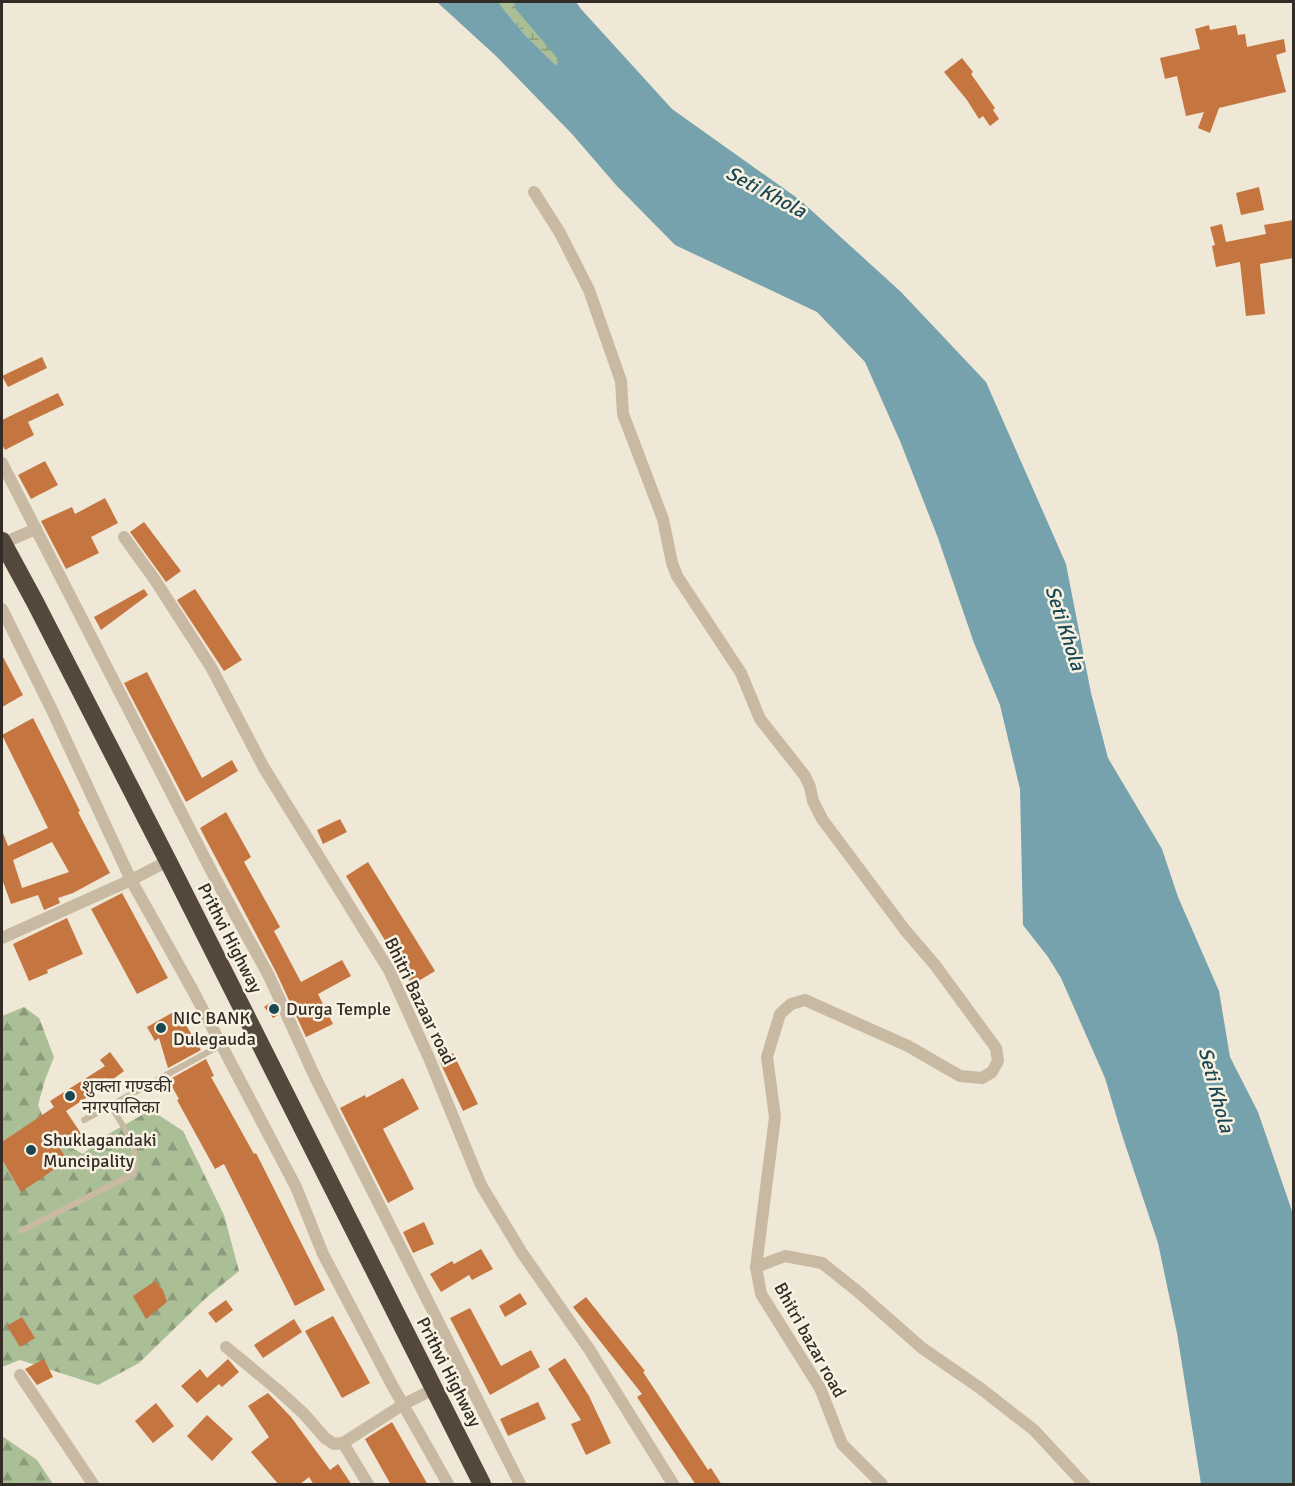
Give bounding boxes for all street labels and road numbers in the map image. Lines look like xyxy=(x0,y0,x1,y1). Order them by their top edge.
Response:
street label: Prithvi Highway xyxy=(193,879,267,997)
street label: Bhitri Bazaar road xyxy=(380,934,460,1068)
street label: Bhitri bazar road xyxy=(769,1279,851,1401)
street label: Prithvi Highway xyxy=(412,1313,486,1431)

